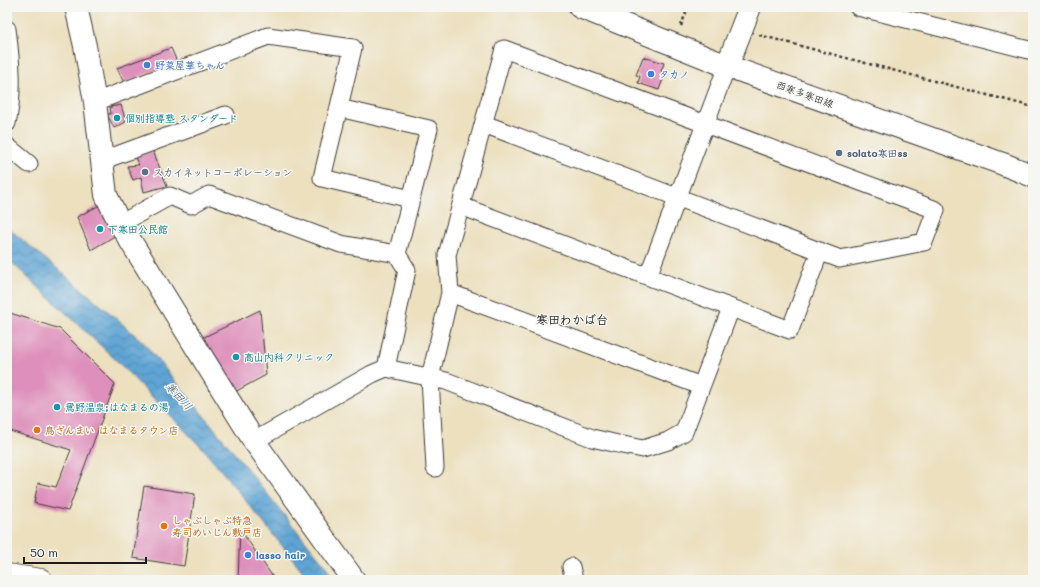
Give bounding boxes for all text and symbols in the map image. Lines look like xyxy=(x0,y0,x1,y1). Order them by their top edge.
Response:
place label: 野菜屋華ちゃん xyxy=(155,58,225,72)
marker: 野菜屋華ちゃん xyxy=(142,60,152,70)
place label: タカノ xyxy=(659,67,689,81)
marker: タカノ xyxy=(646,69,656,79)
street label: 西寒多寒田線 xyxy=(774,77,836,111)
place label: 個別指導塾 スタンダード xyxy=(125,111,238,125)
marker: 個別指導塾 スタンダード xyxy=(112,113,122,123)
place label: solato寒田ss xyxy=(847,146,908,160)
marker: solato寒田ss xyxy=(834,148,844,158)
place label: スカイネットコーポレーション xyxy=(153,165,292,179)
marker: スカイネットコーポレーション xyxy=(140,167,150,177)
place label: 下寒田公民館 xyxy=(108,222,168,236)
marker: 下寒田公民館 xyxy=(95,224,105,234)
district label: 寒田わかば台 xyxy=(536,311,608,327)
place label: 高山内科クリニック xyxy=(244,350,334,364)
marker: 高山内科クリニック xyxy=(231,352,241,362)
water label: 寒田川 xyxy=(163,378,196,413)
place label: 鴛野温泉;はなまるの湯 xyxy=(65,400,169,414)
marker: 鴛野温泉;はなまるの湯 xyxy=(52,402,62,412)
place label: 鳥ざんまい はなまるタウン店 xyxy=(45,423,178,437)
marker: 鳥ざんまい はなまるタウン店 xyxy=(32,425,42,435)
place label: しゃぶしゃぶ特急 寿司めいじん敷戸店 xyxy=(172,513,262,539)
marker: しゃぶしゃぶ特急 寿司めいじん敷戸店 xyxy=(159,521,169,531)
scale bar xyxy=(24,539,146,565)
text: 50 m xyxy=(30,544,58,560)
place label: lasso hair xyxy=(256,548,305,562)
marker: lasso hair xyxy=(243,550,253,560)

